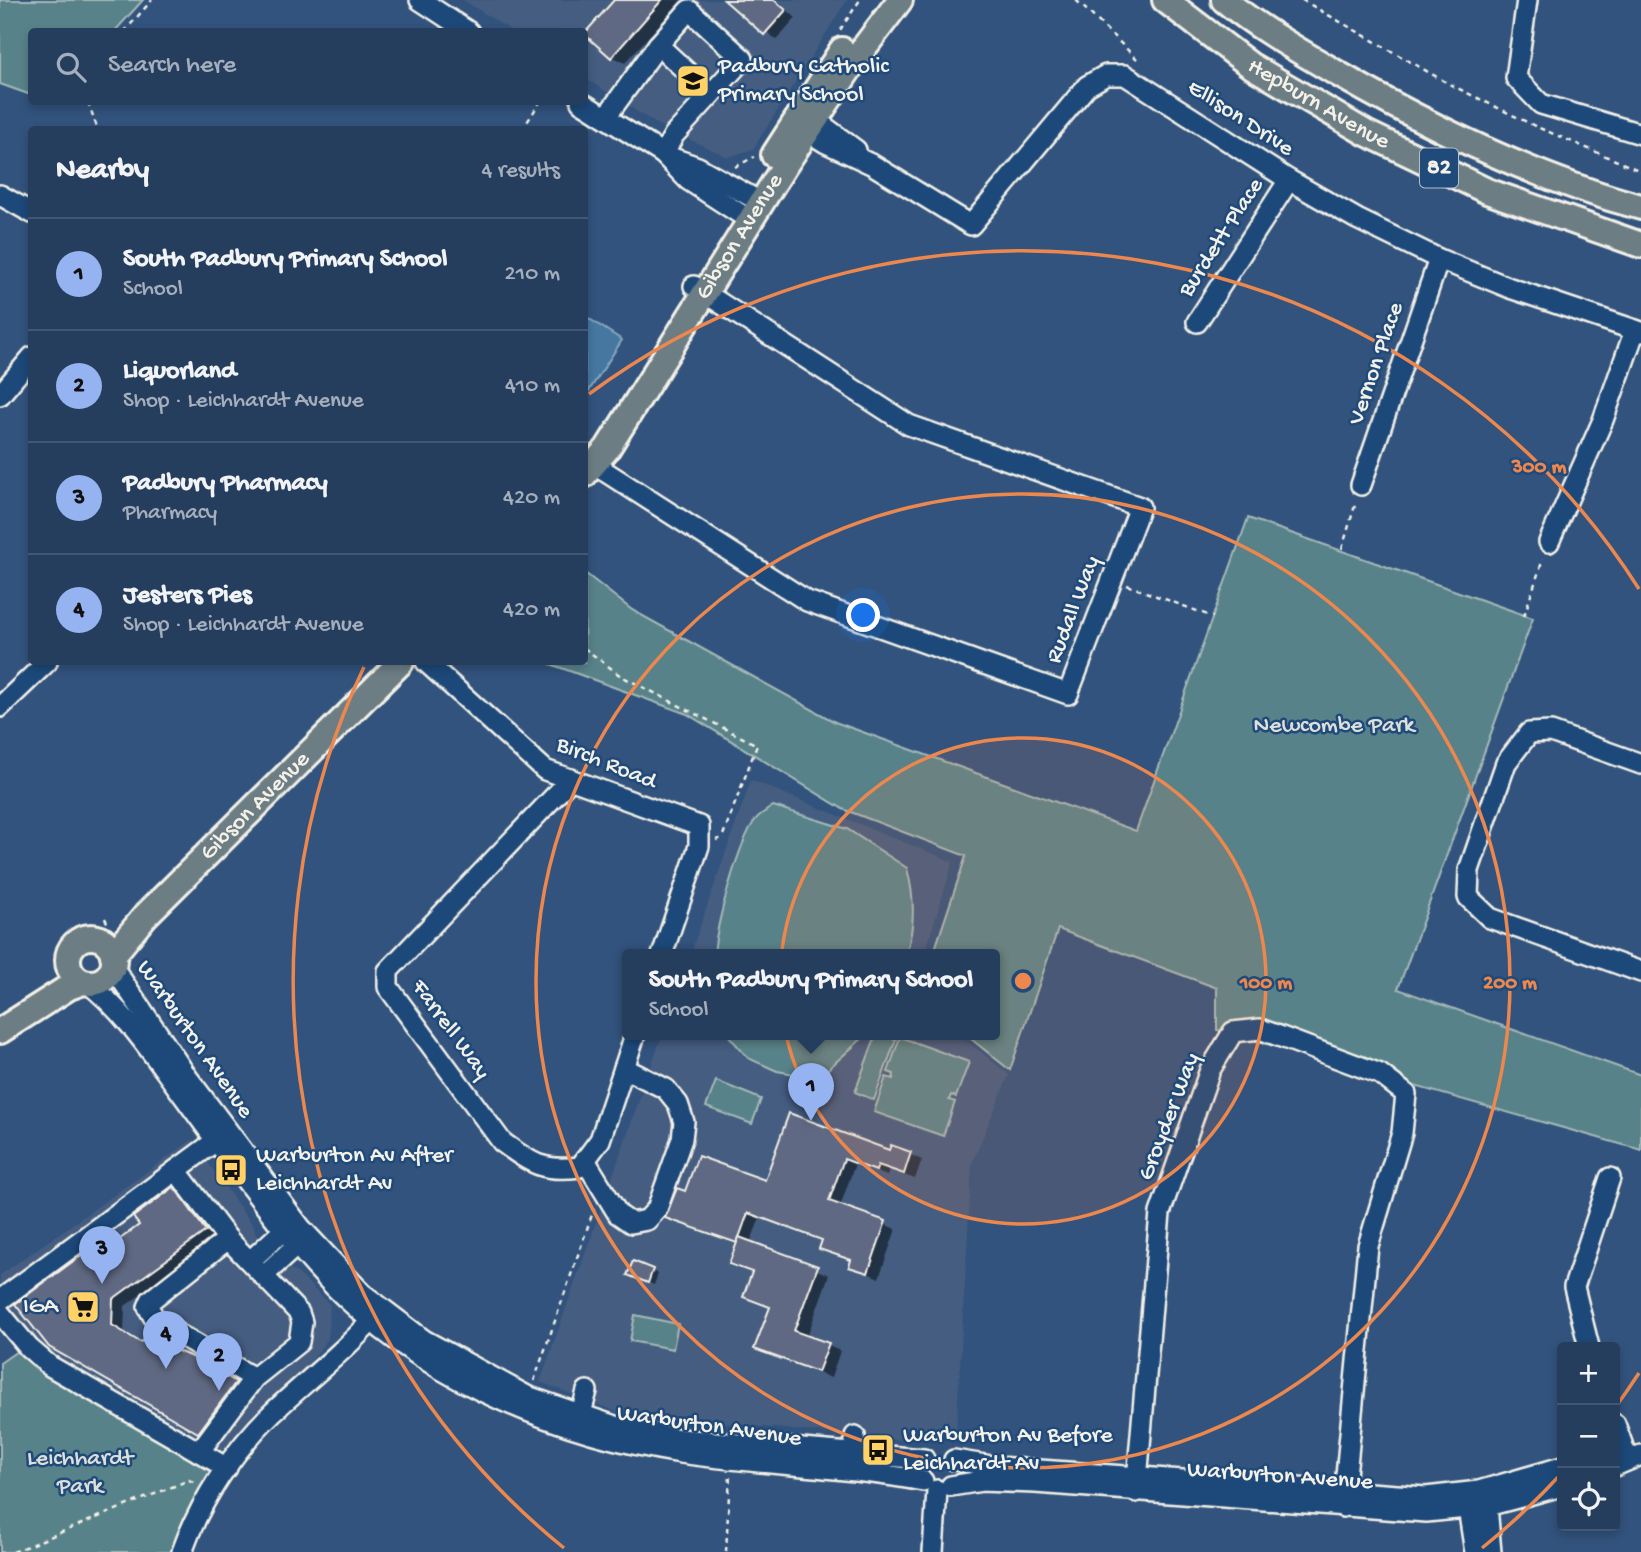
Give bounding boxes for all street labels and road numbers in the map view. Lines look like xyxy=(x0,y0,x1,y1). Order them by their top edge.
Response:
street label: Hepburn Avenue xyxy=(1242,52,1395,157)
street label: Ellison Drive xyxy=(1181,74,1299,165)
road number: 82 xyxy=(1420,148,1458,188)
street label: Gibson Avenue xyxy=(689,168,791,305)
street label: Burdett Place xyxy=(1172,172,1272,304)
street label: Vernon Place xyxy=(1342,298,1412,430)
street label: Rudall Way xyxy=(1040,552,1108,668)
street label: Birch Road xyxy=(551,730,662,798)
street label: Gibson Avenue xyxy=(194,745,317,867)
street label: Warburton Avenue xyxy=(129,955,260,1125)
street label: Farrell Way xyxy=(403,973,496,1086)
street label: Groyder Way xyxy=(1132,1049,1208,1185)
street label: Warburton Avenue xyxy=(615,1400,804,1454)
street label: Warburton Avenue xyxy=(1186,1456,1374,1498)

